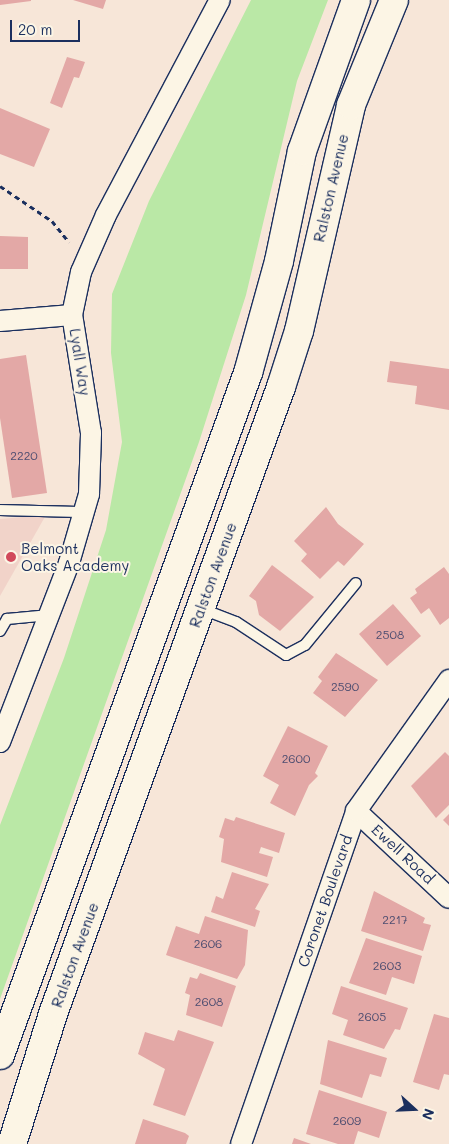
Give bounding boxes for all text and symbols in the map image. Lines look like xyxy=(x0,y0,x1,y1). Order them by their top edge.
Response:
scale bar xyxy=(12,10,82,42)
text: 20 m xyxy=(18,19,52,39)
street label: Ralston Avenue xyxy=(310,132,352,244)
street label: Lyall Way xyxy=(66,327,94,397)
house number: 2220 xyxy=(10,449,38,463)
street label: Ralston Avenue xyxy=(186,520,240,630)
place label: Belmont Oaks Academy xyxy=(21,539,129,574)
marker: Belmont Oaks Academy xyxy=(5,551,17,563)
house number: 2508 xyxy=(376,628,404,642)
house number: 2590 xyxy=(331,680,359,694)
house number: 2600 xyxy=(282,752,310,766)
street label: Ewell Road xyxy=(368,820,438,888)
street label: Coronet Boulevard xyxy=(294,832,356,970)
street label: Ralston Avenue xyxy=(48,900,102,1010)
house number: 2217 xyxy=(382,913,408,927)
house number: 2606 xyxy=(194,937,222,951)
house number: 2603 xyxy=(373,959,401,973)
house number: 2608 xyxy=(195,995,223,1009)
house number: 2605 xyxy=(358,1010,386,1024)
north arrow xyxy=(389,1084,439,1134)
text: N xyxy=(418,1106,439,1123)
house number: 2609 xyxy=(333,1114,361,1128)

